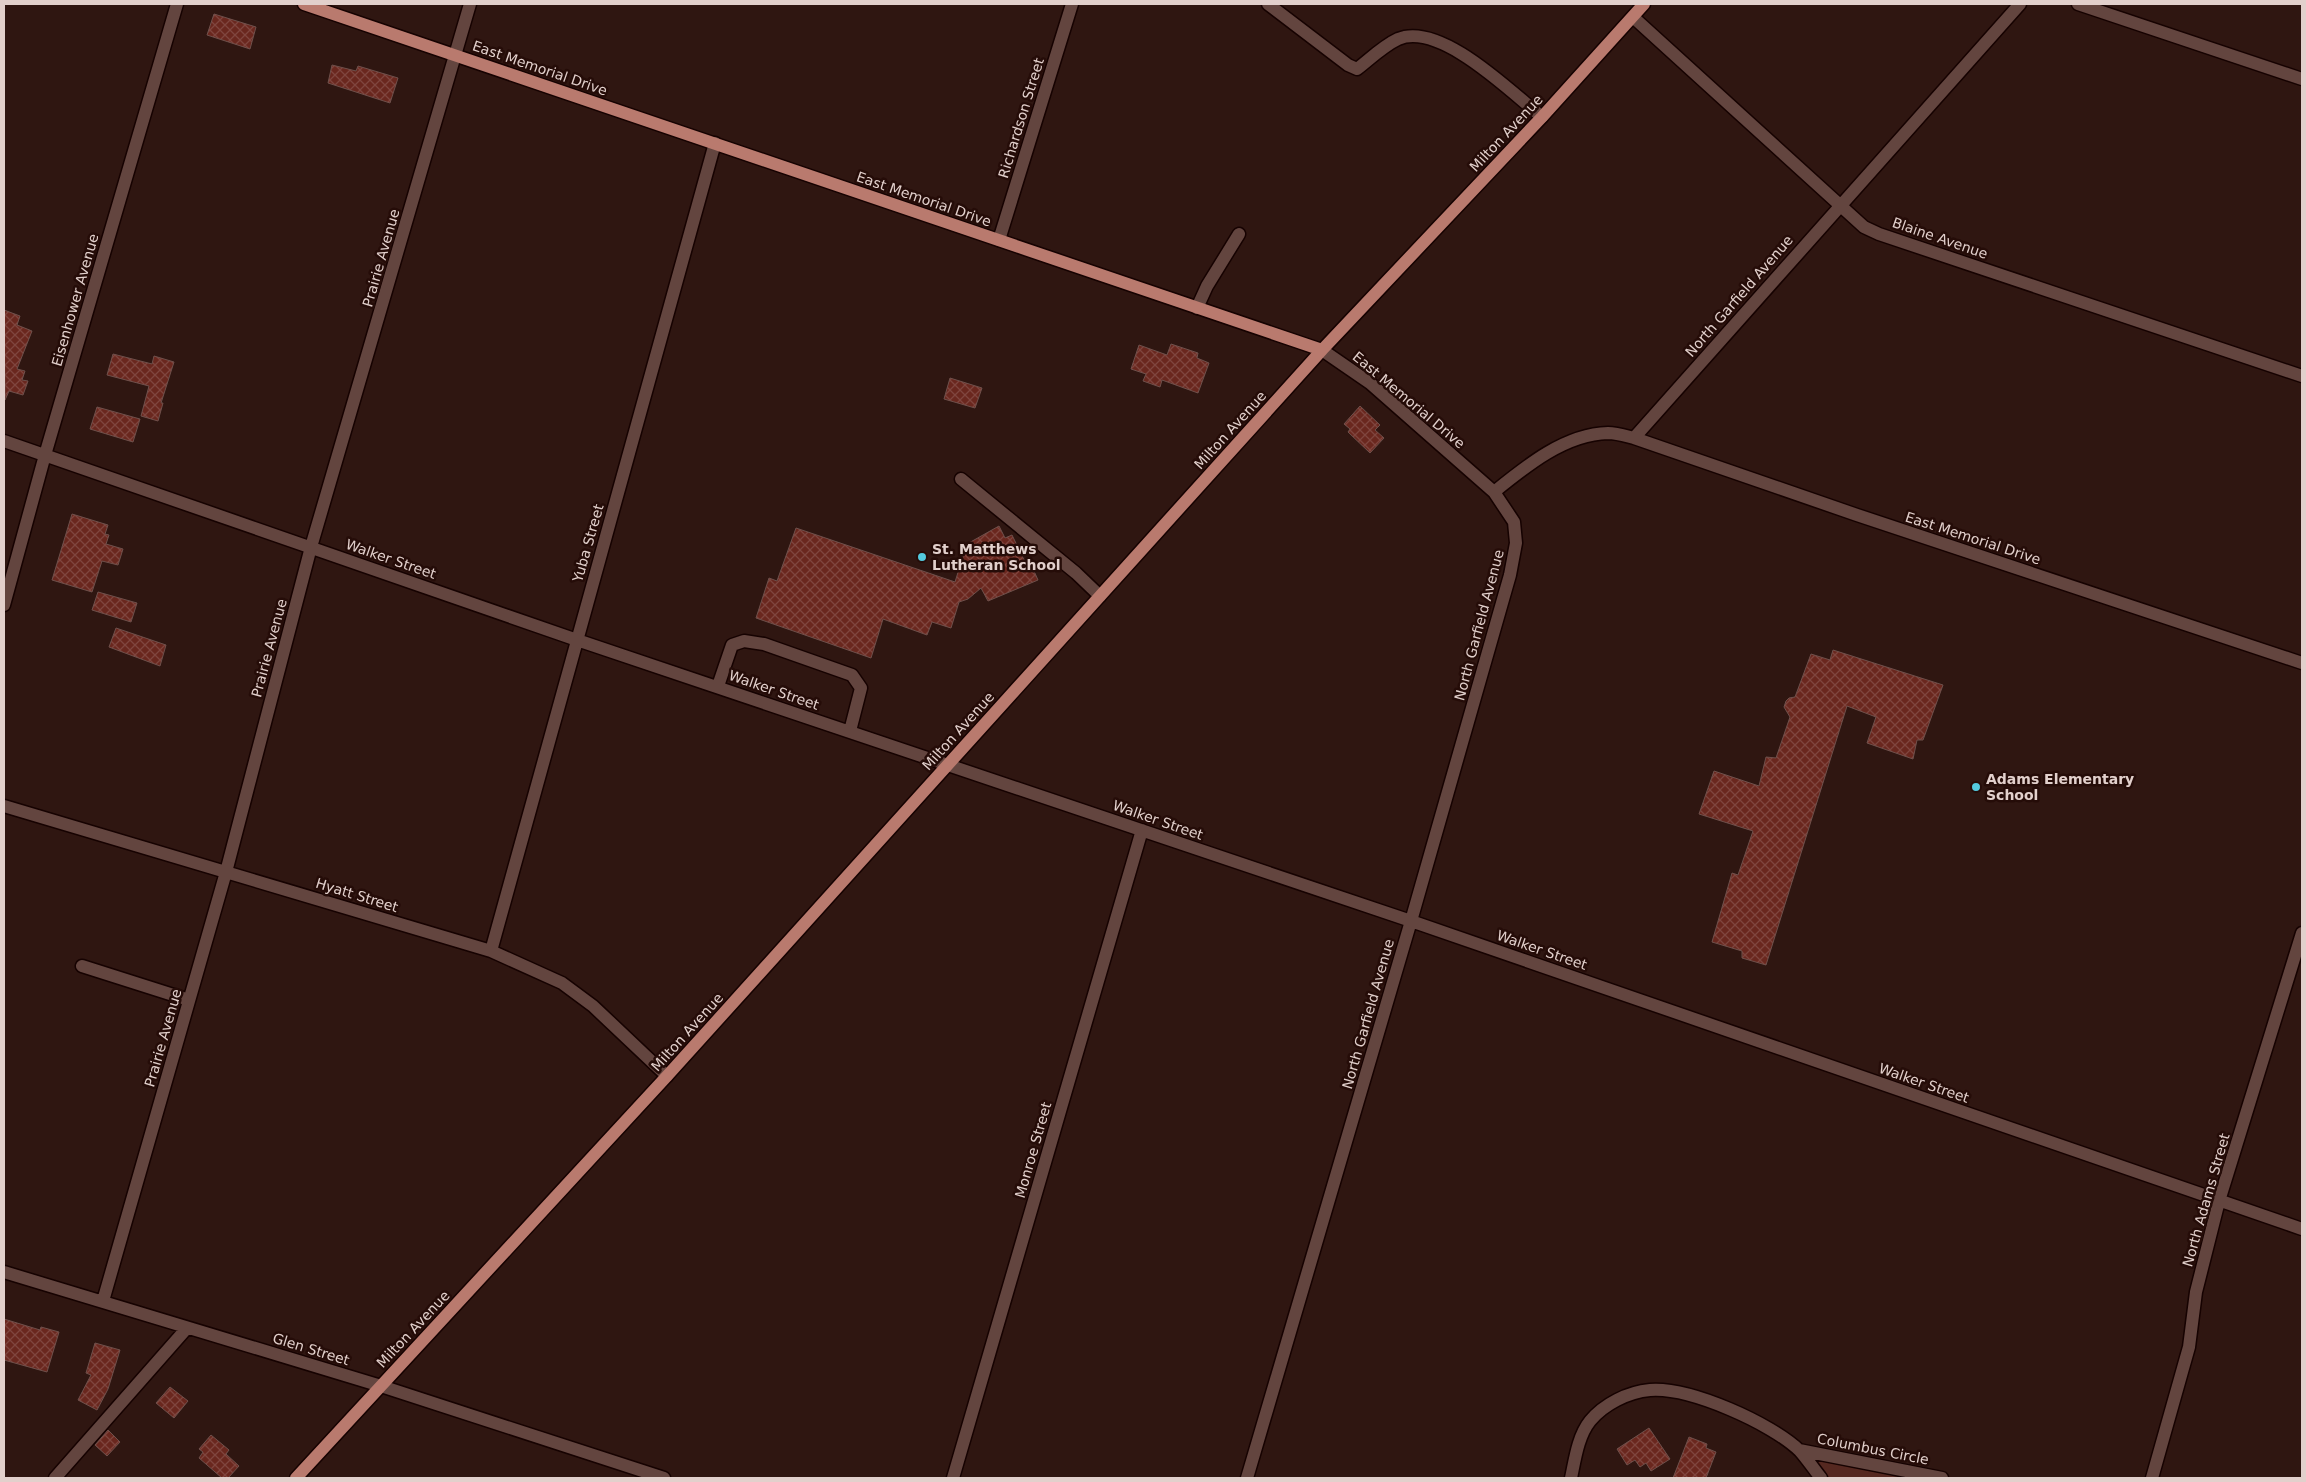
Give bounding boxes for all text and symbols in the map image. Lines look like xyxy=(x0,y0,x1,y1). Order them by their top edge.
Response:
street label: East Memorial Drive xyxy=(471,37,609,99)
street label: Richardson Street xyxy=(995,55,1047,180)
street label: Milton Avenue xyxy=(1466,91,1546,175)
street label: East Memorial Drive xyxy=(855,168,993,230)
street label: Prairie Avenue xyxy=(359,207,403,309)
street label: Blaine Avenue xyxy=(1890,214,1990,262)
street label: Eisenhower Avenue xyxy=(48,232,102,368)
street label: North Garfield Avenue xyxy=(1682,232,1796,360)
street label: East Memorial Drive xyxy=(1350,348,1468,452)
street label: Milton Avenue xyxy=(1191,388,1269,472)
street label: Yuba Street xyxy=(569,502,607,585)
street label: East Memorial Drive xyxy=(1903,509,2043,567)
street label: Walker Street xyxy=(344,536,439,582)
place label: St. Matthews Lutheran School xyxy=(932,541,1061,573)
street label: North Garfield Avenue xyxy=(1451,548,1507,702)
marker: St. Matthews Lutheran School xyxy=(916,551,928,563)
street label: Prairie Avenue xyxy=(248,597,290,699)
street label: Walker Street xyxy=(727,667,822,713)
street label: Milton Avenue xyxy=(919,689,997,773)
place label: Adams Elementary School xyxy=(1986,771,2134,803)
marker: Adams Elementary School xyxy=(1970,781,1982,793)
street label: Walker Street xyxy=(1111,797,1206,843)
street label: Hyatt Street xyxy=(314,875,401,915)
street label: Walker Street xyxy=(1495,927,1590,973)
street label: North Garfield Avenue xyxy=(1339,937,1397,1091)
street label: Prairie Avenue xyxy=(141,987,185,1089)
street label: Milton Avenue xyxy=(648,990,726,1074)
street label: Walker Street xyxy=(1877,1060,1972,1106)
street label: Monroe Street xyxy=(1012,1100,1054,1200)
street label: North Adams Street xyxy=(2179,1131,2233,1269)
street label: Milton Avenue xyxy=(373,1287,453,1371)
street label: Glen Street xyxy=(271,1330,352,1368)
street label: Columbus Circle xyxy=(1816,1430,1930,1468)

